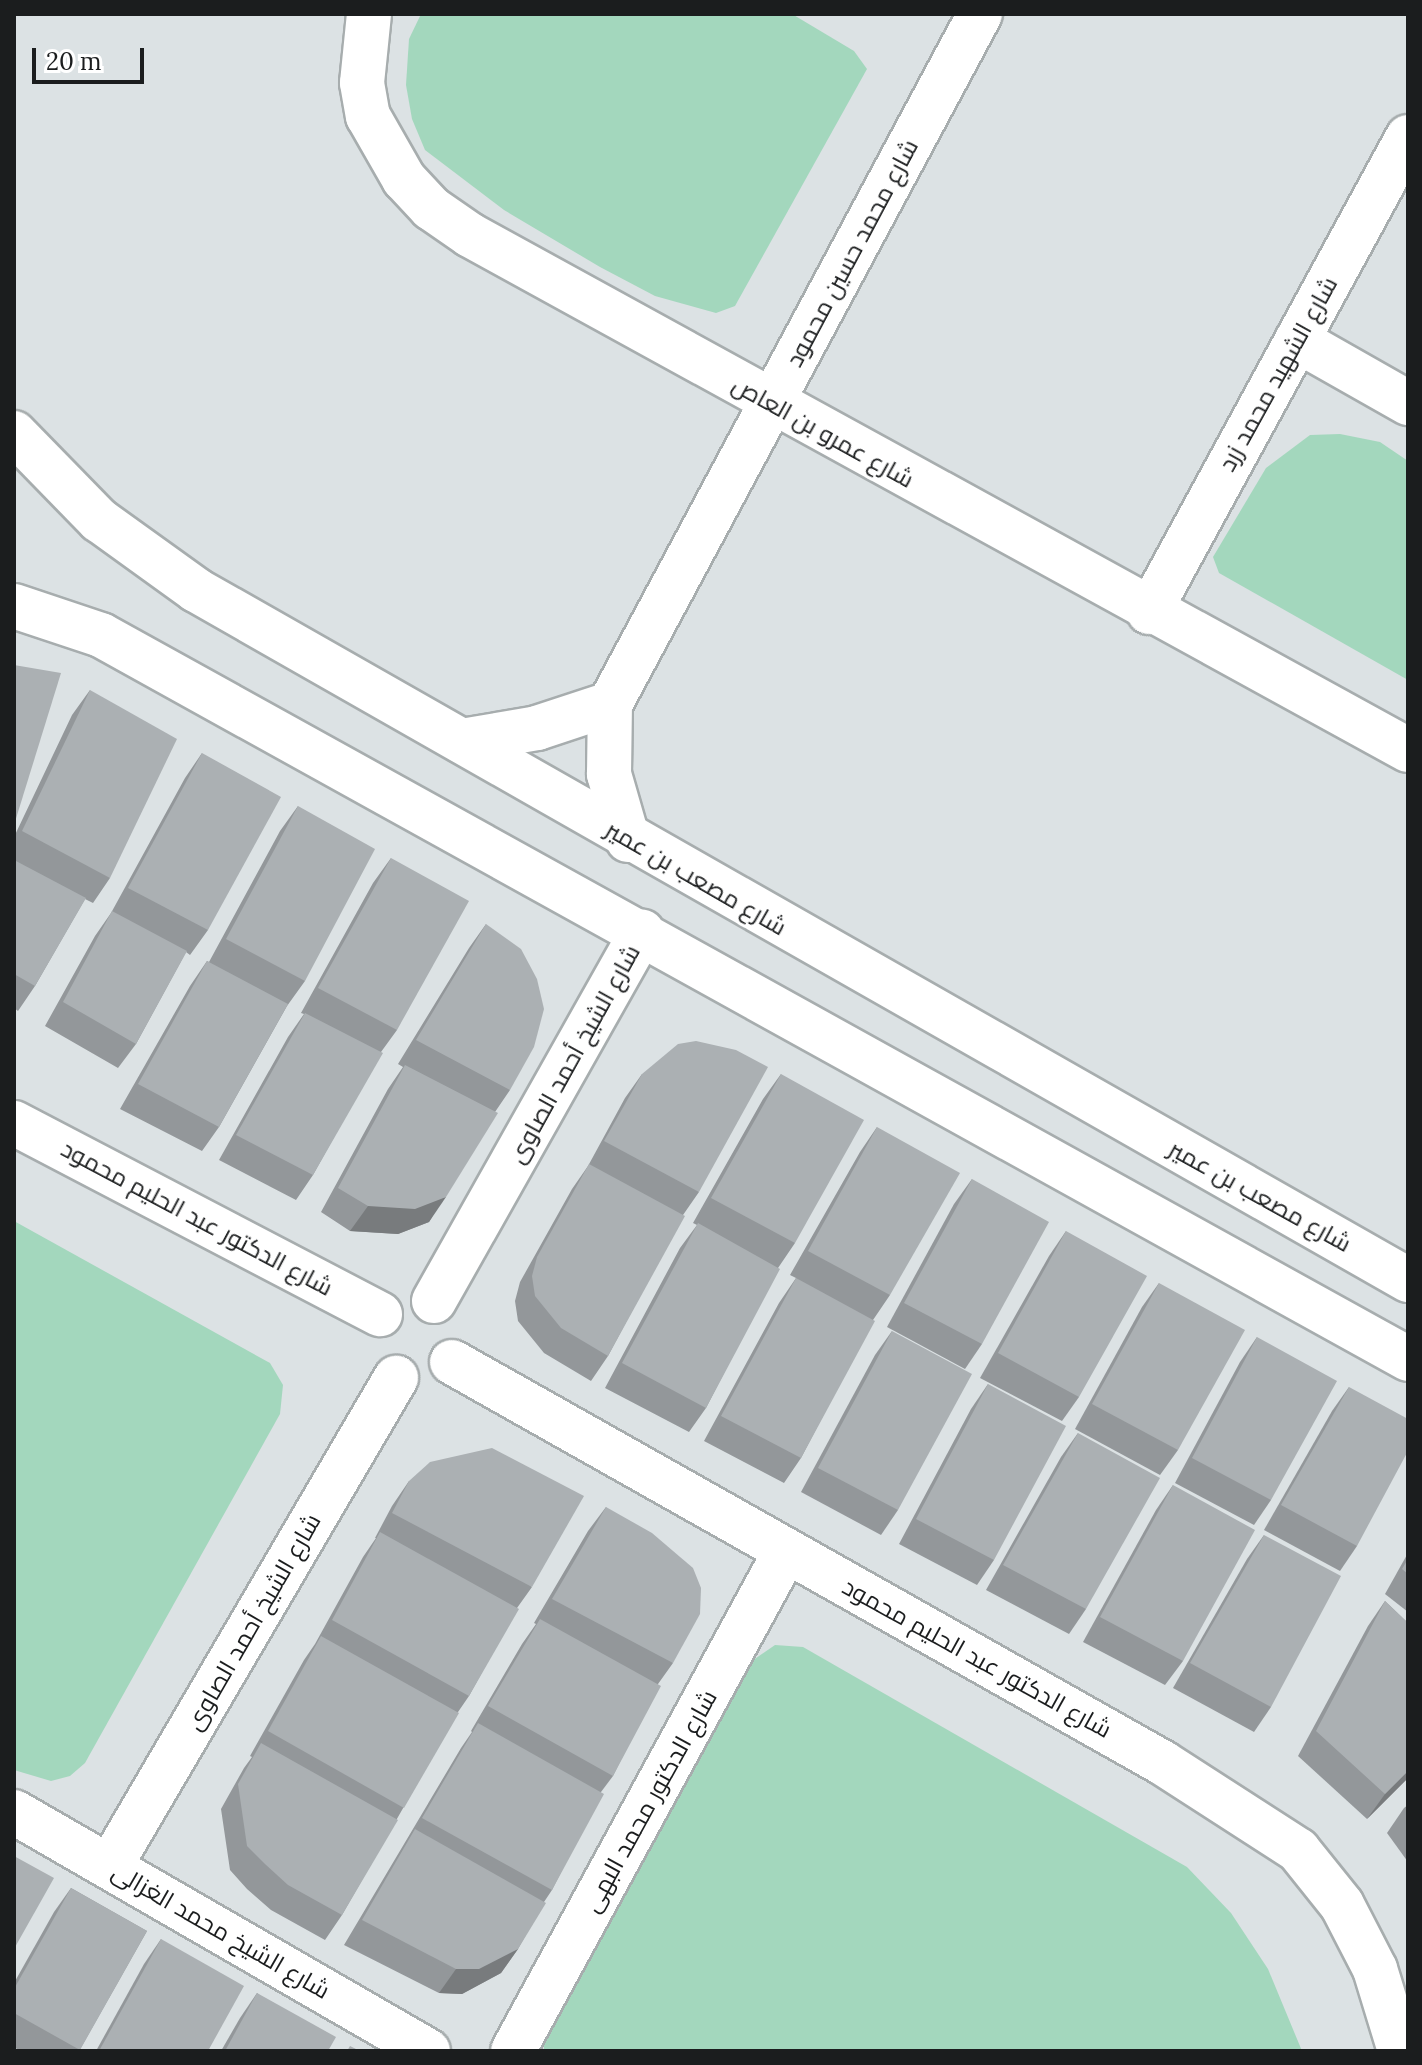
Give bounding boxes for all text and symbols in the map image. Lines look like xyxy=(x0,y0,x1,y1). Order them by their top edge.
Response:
scale bar xyxy=(36,32,148,82)
text: 20 m xyxy=(46,46,102,77)
street label: شارع محمد حسين محمود xyxy=(780,134,924,372)
street label: شارع الشهيد محمد زرد xyxy=(1213,272,1343,476)
street label: شارع عمرو بن العاص xyxy=(727,370,919,494)
street label: شارع مصعب بن عمير xyxy=(600,815,792,941)
street label: شارع الشيخ أحمد الصاوى xyxy=(502,940,646,1168)
street label: شارع الدكتور عبد الحليم محمود xyxy=(56,1134,338,1302)
street label: شارع مصعب بن عمير xyxy=(1164,1134,1356,1258)
street label: شارع الشيخ أحمد الصاوى xyxy=(179,1509,327,1735)
street label: شارع الدكتور عبد الحليم محمود xyxy=(837,1572,1117,1744)
street label: شارع الدكتور محمد البهى xyxy=(577,1685,723,1917)
street label: شارع الشيخ محمد الغزالى xyxy=(107,1857,335,2005)

